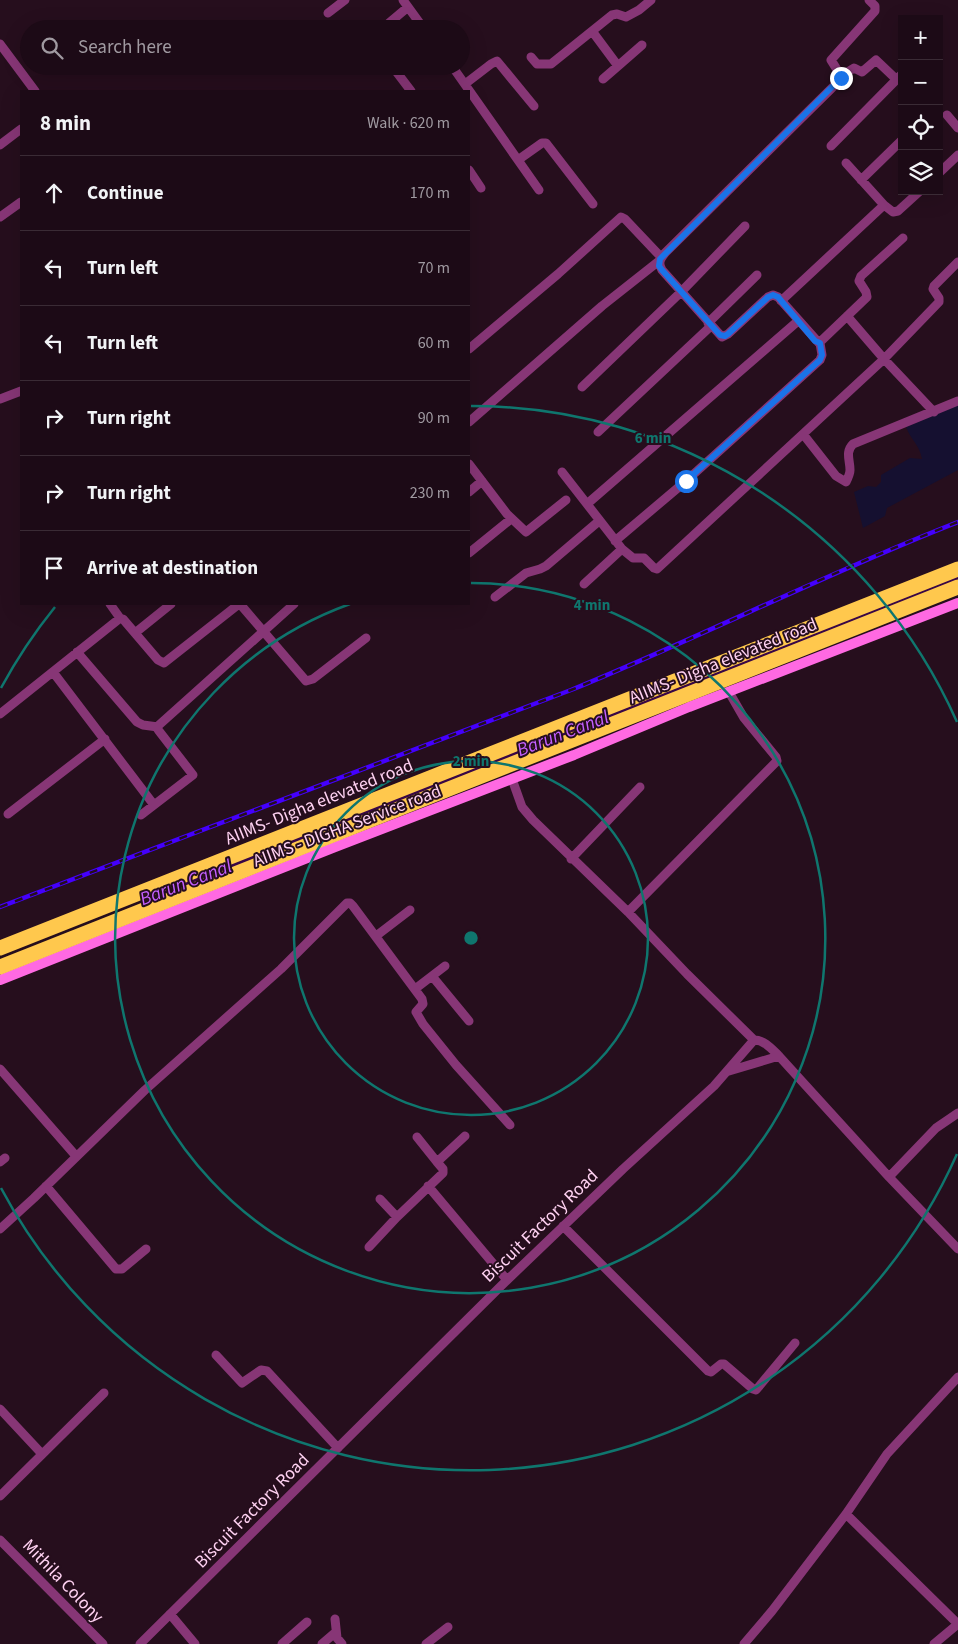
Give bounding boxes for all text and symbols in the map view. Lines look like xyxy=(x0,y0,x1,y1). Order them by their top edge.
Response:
map controls xyxy=(898,15,943,195)
button: + xyxy=(898,15,943,60)
search box xyxy=(20,20,470,75)
icon: search xyxy=(38,34,66,62)
text: Search here xyxy=(78,34,172,61)
button: − xyxy=(898,60,943,105)
route end xyxy=(830,67,853,90)
button: locate xyxy=(898,105,943,150)
text: 8 min xyxy=(40,108,91,138)
text: Walk · 620 m xyxy=(367,112,450,134)
button: layers xyxy=(898,150,943,195)
icon: ahead xyxy=(40,179,68,207)
text: Continue xyxy=(87,180,164,207)
text: 170 m xyxy=(410,182,450,204)
icon: left xyxy=(40,254,68,282)
text: Turn left xyxy=(87,255,158,282)
text: 70 m xyxy=(418,257,450,279)
icon: left xyxy=(40,329,68,357)
text: Turn left xyxy=(87,330,158,357)
text: 60 m xyxy=(418,332,450,354)
icon: right xyxy=(40,404,68,432)
text: Turn right xyxy=(87,405,171,432)
text: 90 m xyxy=(418,407,450,429)
text: 6 min xyxy=(635,428,671,449)
route start xyxy=(675,470,698,493)
icon: right xyxy=(40,479,68,507)
text: Turn right xyxy=(87,480,171,507)
text: 230 m xyxy=(410,482,450,504)
icon: arrive xyxy=(40,554,68,582)
text: Arrive at destination xyxy=(87,555,258,582)
text: 4 min xyxy=(574,595,610,616)
street label: AIIMS- Digha elevated road xyxy=(625,612,821,710)
water label: Barun Canal xyxy=(513,704,613,764)
text: 2 min xyxy=(453,751,489,772)
street label: AIIMS- Digha elevated road xyxy=(221,753,417,851)
street label: AIIMS - DIGHA Service road xyxy=(249,779,445,873)
water label: Barun Canal xyxy=(136,853,236,913)
centre of rings xyxy=(462,929,480,947)
street label: Biscuit Factory Road xyxy=(476,1164,604,1288)
street label: Biscuit Factory Road xyxy=(189,1448,315,1574)
street label: Mithila Colony xyxy=(17,1534,110,1629)

